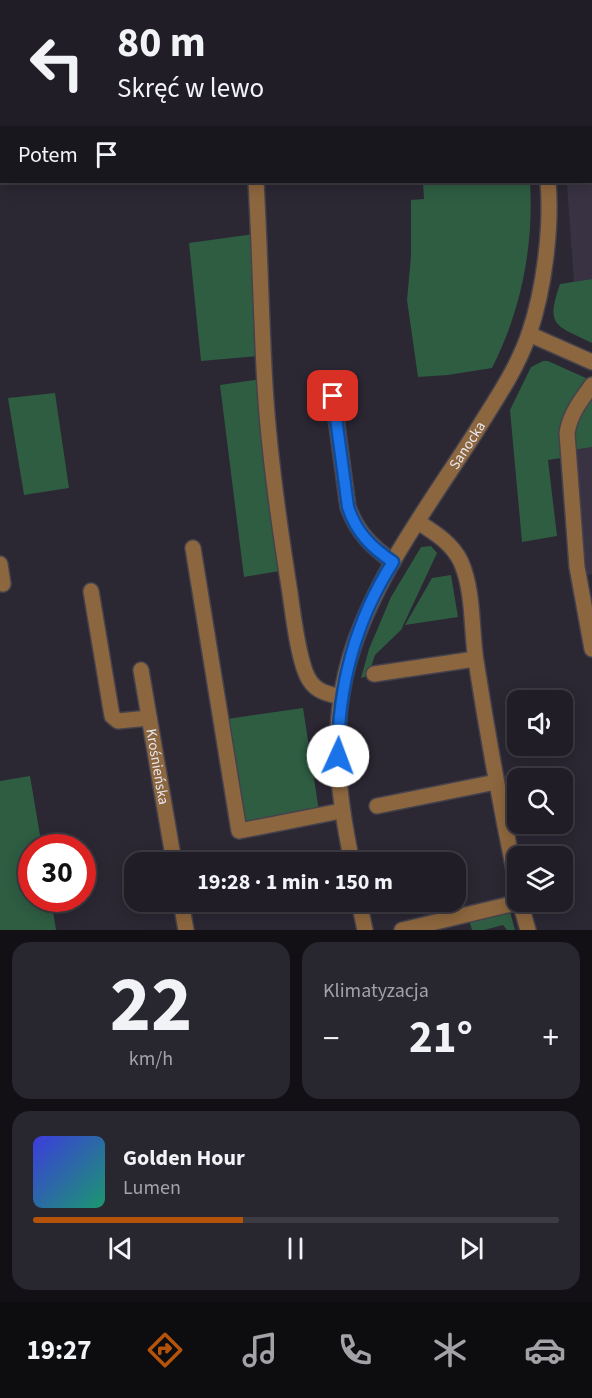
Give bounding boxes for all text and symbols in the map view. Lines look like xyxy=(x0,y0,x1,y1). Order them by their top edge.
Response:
text: 80 m xyxy=(117,13,206,73)
icon: left xyxy=(18,24,96,102)
text: Skręć w lewo xyxy=(117,69,264,108)
icon: arrive xyxy=(90,138,123,171)
text: Potem xyxy=(18,139,78,171)
pin xyxy=(307,370,358,421)
icon: arrive xyxy=(316,379,349,412)
street label: Sanocka xyxy=(444,417,490,473)
map controls xyxy=(507,690,573,912)
button: sound xyxy=(507,690,573,756)
position arrow xyxy=(306,724,370,788)
street label: Krośnieńska xyxy=(141,727,174,806)
button: search xyxy=(507,768,573,834)
speed limit sign: 30 xyxy=(18,834,96,912)
button: layers xyxy=(507,846,573,912)
text: 19:28 · 1 min · 150 m xyxy=(197,866,393,898)
text: 22 xyxy=(110,950,192,1061)
text: Klimatyzacja xyxy=(323,977,429,1005)
text: 21° xyxy=(409,1006,473,1070)
text: − xyxy=(323,1015,339,1062)
text: + xyxy=(543,1015,559,1062)
text: km/h xyxy=(129,1045,173,1073)
text: Golden Hour xyxy=(123,1142,245,1174)
text: Lumen xyxy=(123,1174,181,1202)
icon: previous xyxy=(104,1232,137,1265)
icon: pause xyxy=(279,1232,312,1265)
icon: next xyxy=(455,1232,488,1265)
icon: directions xyxy=(144,1329,186,1371)
icon: music xyxy=(239,1329,281,1371)
icon: phone xyxy=(334,1329,376,1371)
icon: climate xyxy=(429,1329,471,1371)
icon: car xyxy=(524,1329,566,1371)
text: 19:27 xyxy=(26,1331,92,1370)

